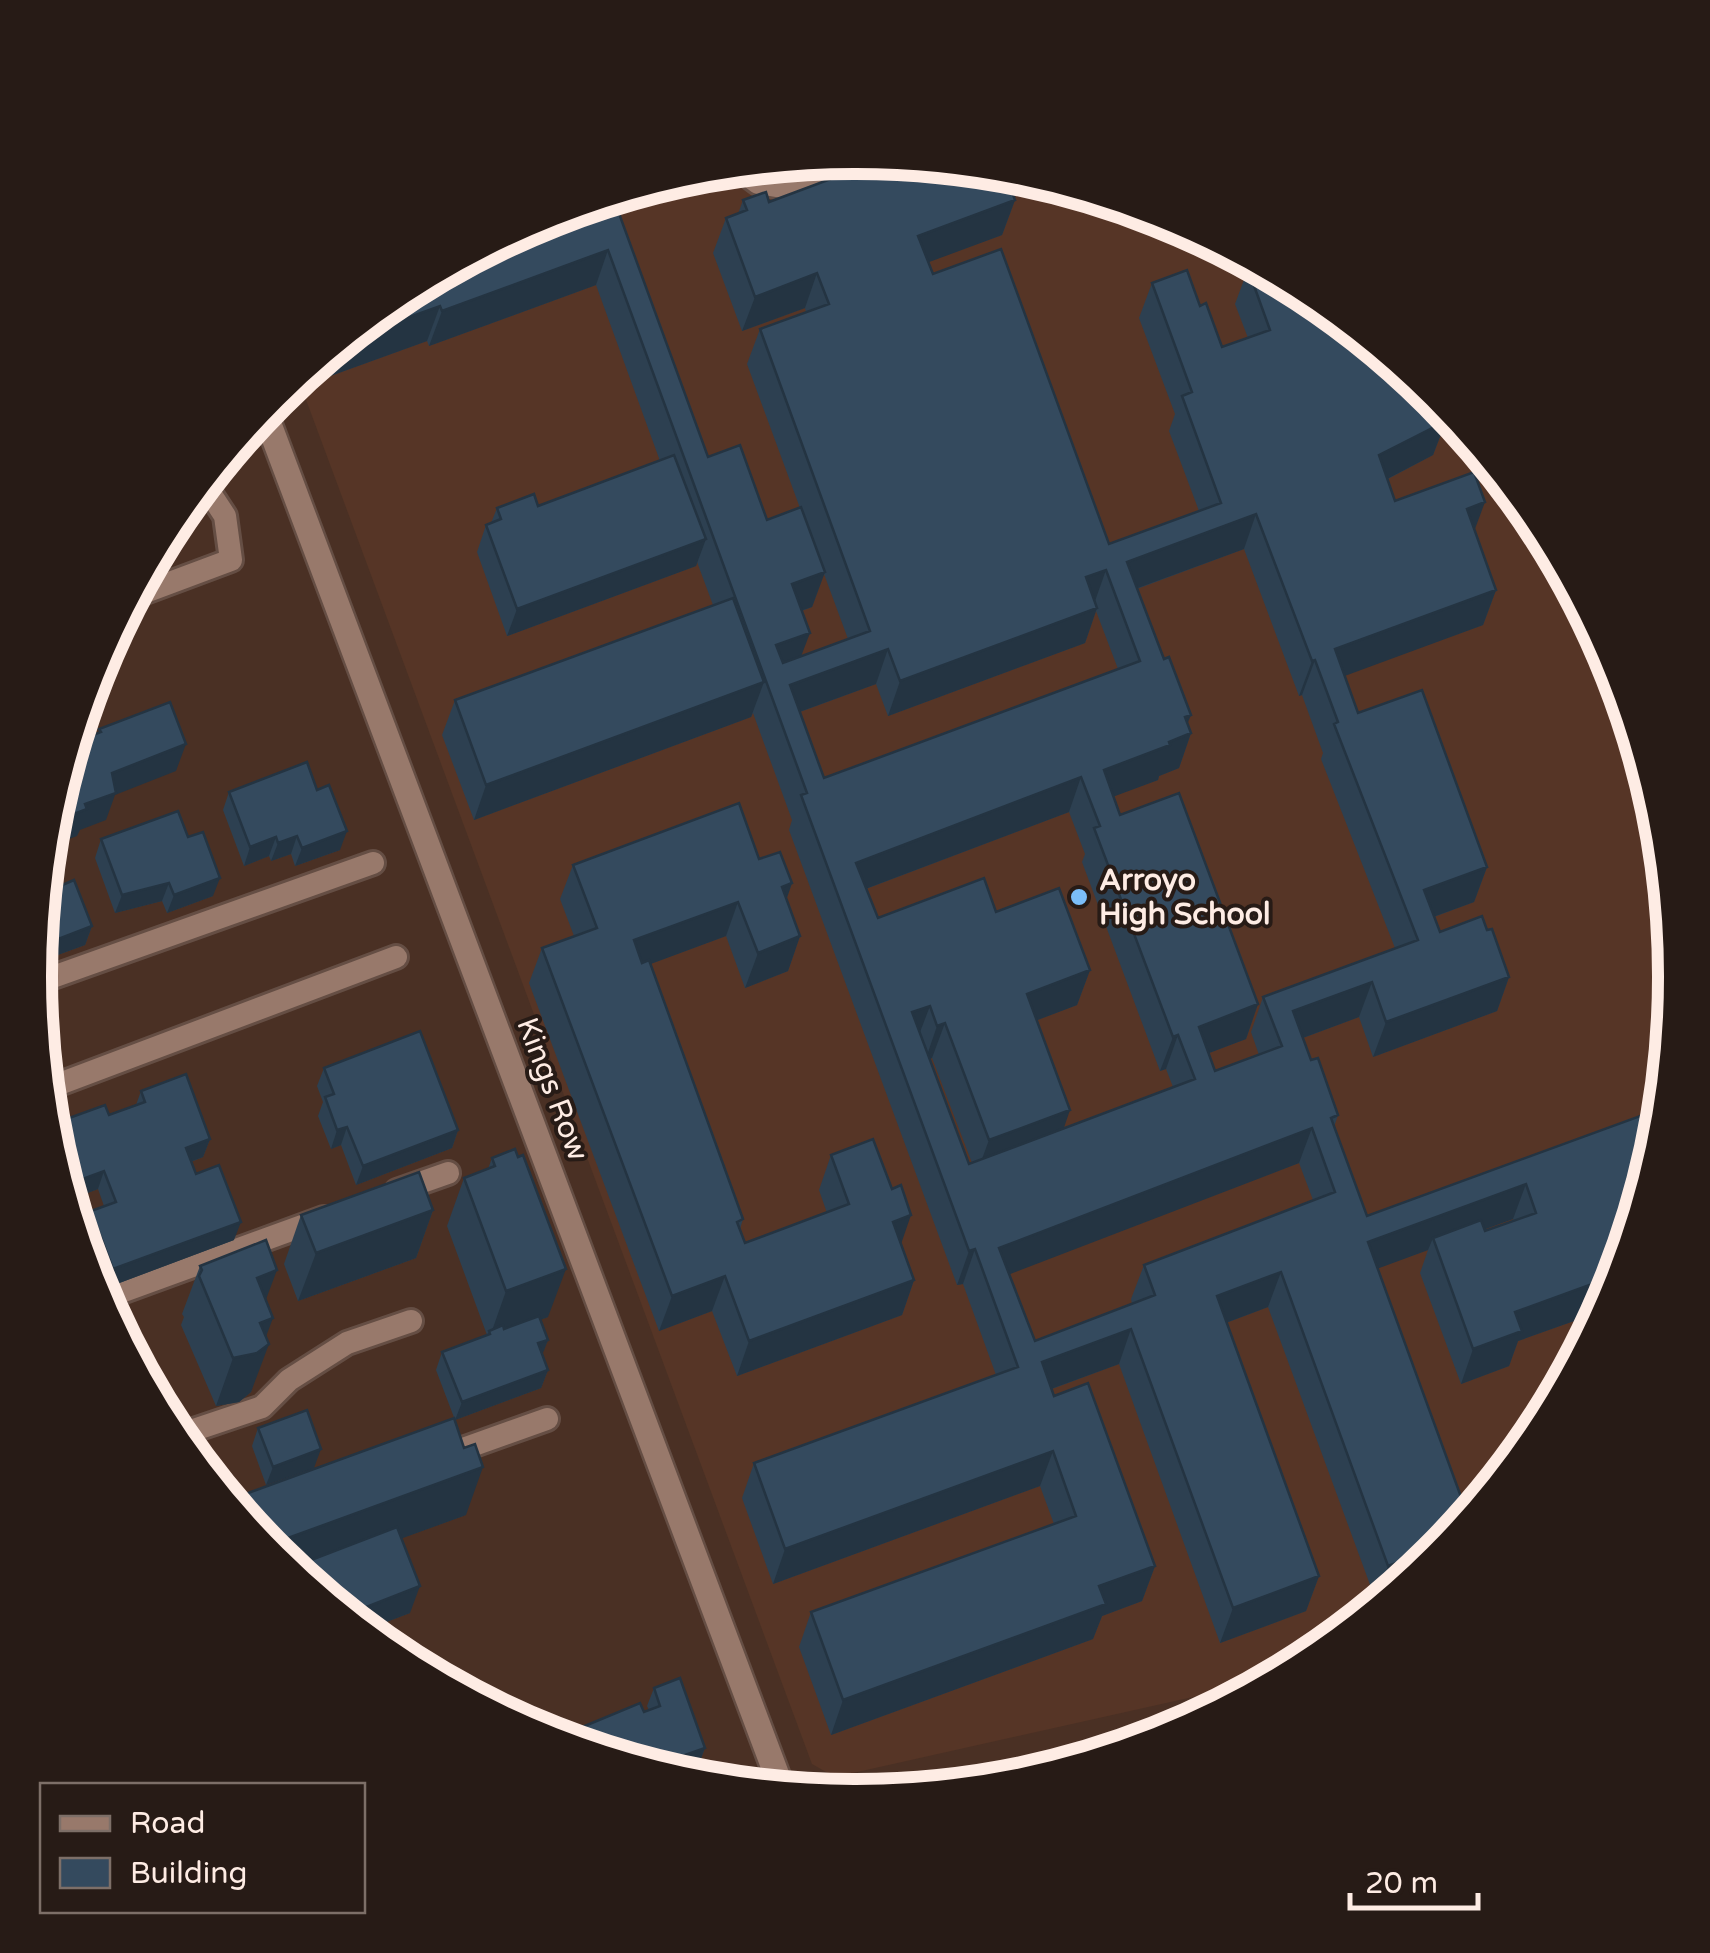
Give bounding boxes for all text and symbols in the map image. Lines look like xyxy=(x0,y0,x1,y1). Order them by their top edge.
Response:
place label: Arroyo High School xyxy=(1099,862,1271,933)
marker: Arroyo High School xyxy=(1068,886,1090,908)
street label: Kings Row xyxy=(508,1012,597,1166)
legend xyxy=(40,1783,365,1913)
text: Road xyxy=(130,1805,205,1842)
scale bar xyxy=(1350,1848,1478,1910)
text: Building xyxy=(130,1855,247,1892)
text: 20 m xyxy=(1365,1865,1438,1902)

